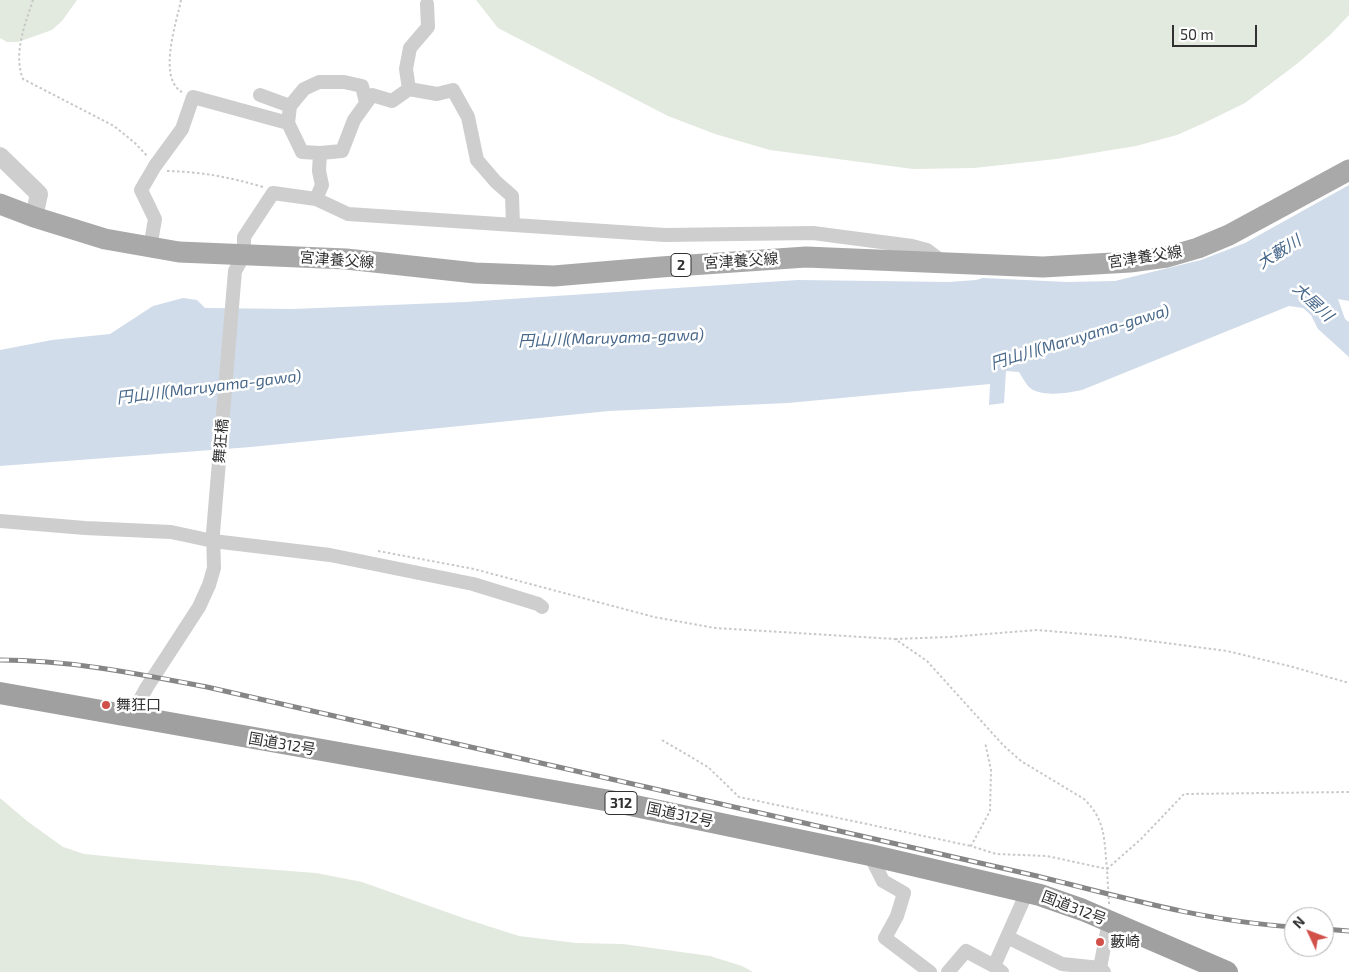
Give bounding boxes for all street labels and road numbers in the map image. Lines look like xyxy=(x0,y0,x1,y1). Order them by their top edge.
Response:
street label: 宮津養父線 xyxy=(1107,242,1183,272)
street label: 宮津養父線 xyxy=(299,248,375,272)
street label: 宮津養父線 xyxy=(703,249,779,273)
road number: 2 xyxy=(671,254,691,276)
street label: 舞狂橋 xyxy=(210,418,232,464)
street label: 国道312号 xyxy=(247,729,317,759)
road number: 312 xyxy=(605,791,637,814)
street label: 国道312号 xyxy=(645,799,715,831)
street label: 国道312号 xyxy=(1039,887,1109,929)

